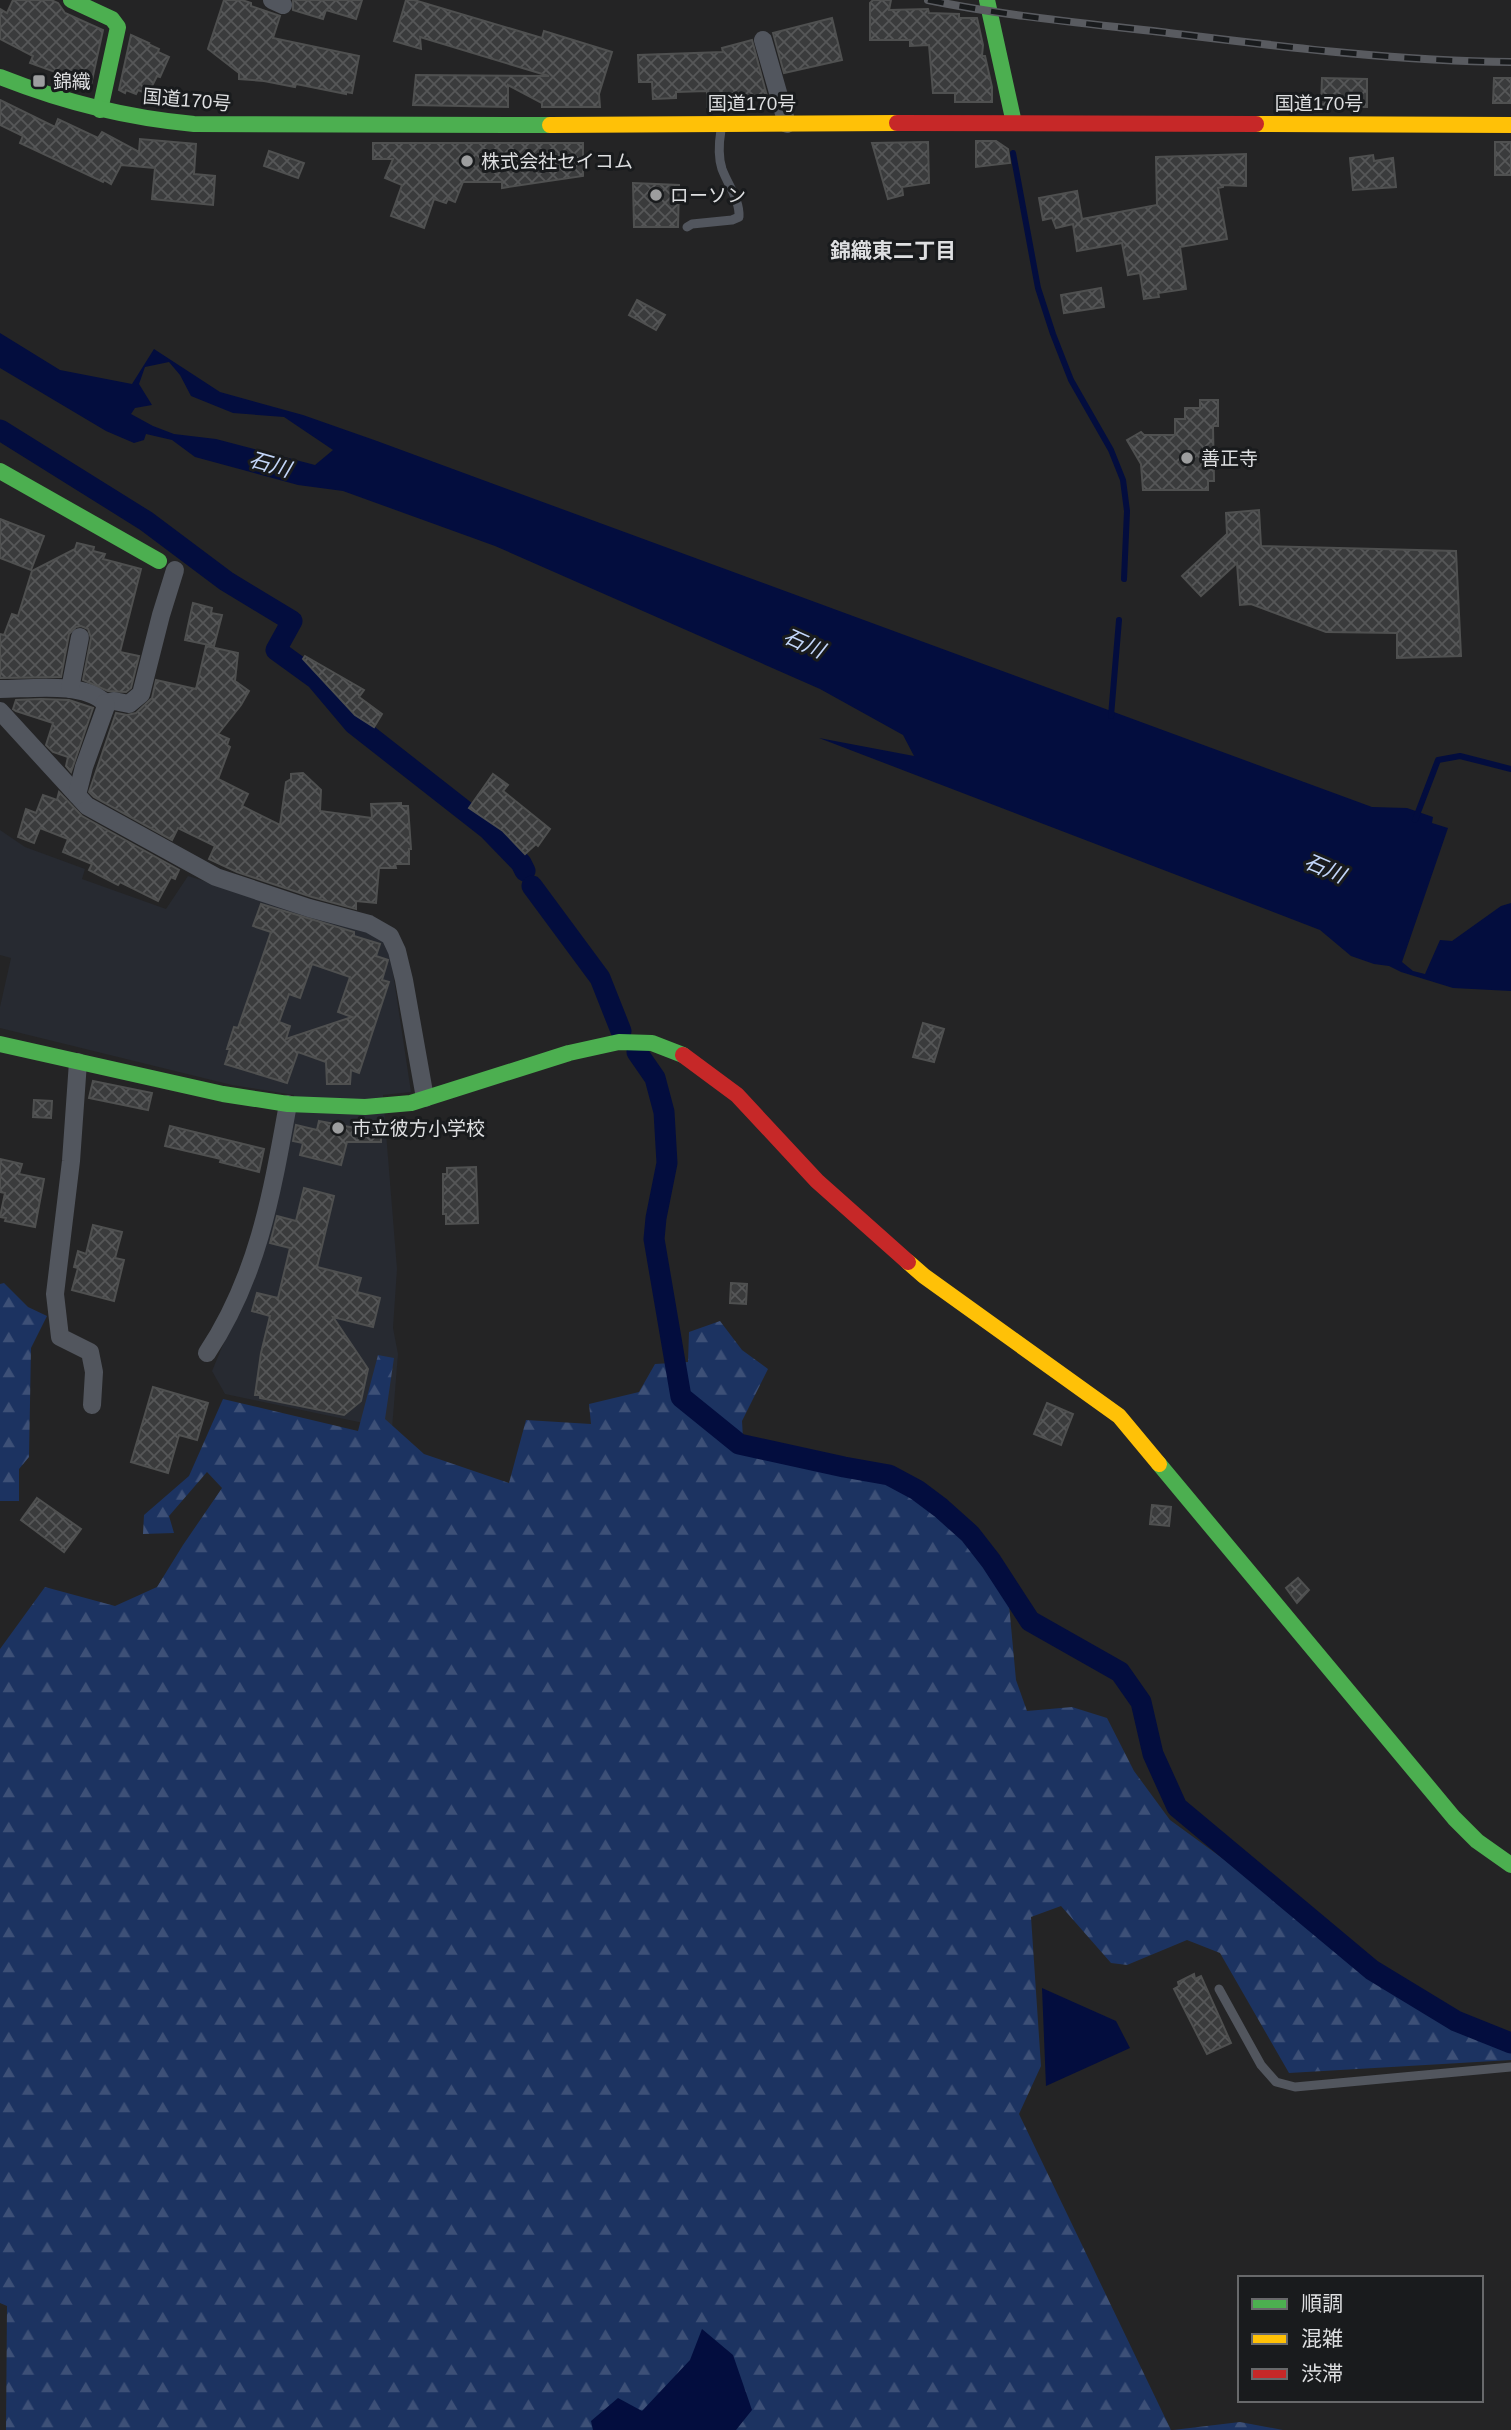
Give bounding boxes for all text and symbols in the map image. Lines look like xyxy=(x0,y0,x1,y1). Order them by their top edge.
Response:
place label: 錦織 xyxy=(53,71,91,92)
marker: 錦織 xyxy=(31,73,47,89)
street label: 国道170号 xyxy=(142,86,232,114)
street label: 国道170号 xyxy=(708,93,796,114)
street label: 国道170号 xyxy=(1275,93,1363,114)
place label: 株式会社セイコム xyxy=(481,151,633,172)
marker: 株式会社セイコム xyxy=(459,153,475,169)
place label: ローソン xyxy=(670,185,746,206)
marker: ローソン xyxy=(648,187,664,203)
district label: 錦織東二丁目 xyxy=(830,239,956,262)
water label: 石川 xyxy=(247,447,295,481)
place label: 善正寺 xyxy=(1201,448,1258,469)
marker: 善正寺 xyxy=(1179,450,1195,466)
water label: 石川 xyxy=(780,624,830,663)
water label: 石川 xyxy=(1301,849,1351,888)
place label: 市立彼方小学校 xyxy=(352,1118,485,1139)
marker: 市立彼方小学校 xyxy=(330,1120,346,1136)
legend xyxy=(1238,2276,1483,2402)
text: 順調 xyxy=(1301,2292,1343,2315)
text: 混雑 xyxy=(1301,2327,1343,2350)
text: 渋滞 xyxy=(1301,2362,1343,2385)

